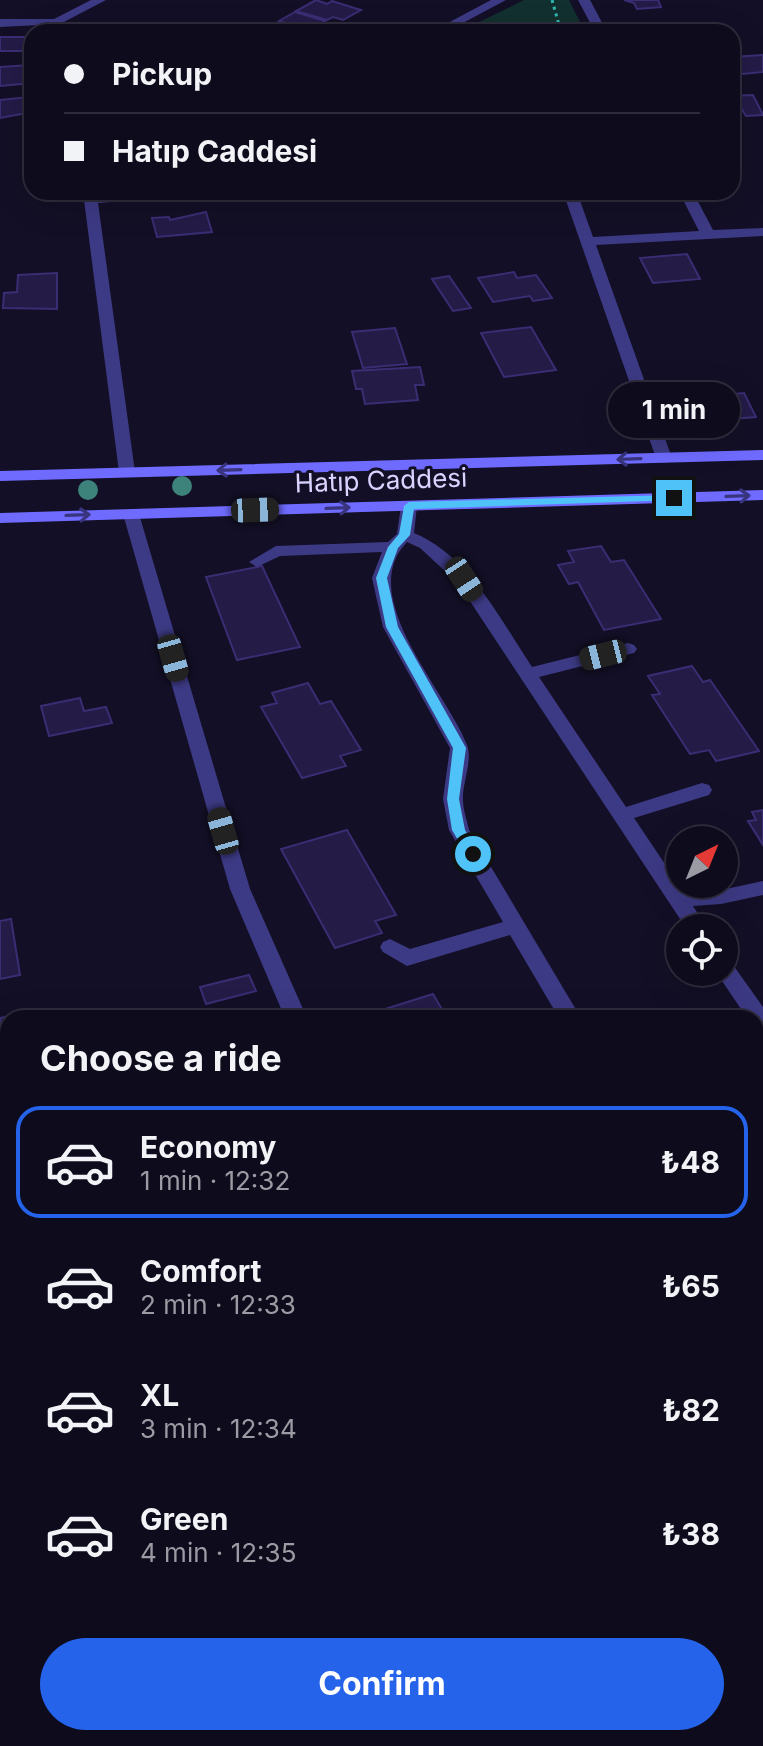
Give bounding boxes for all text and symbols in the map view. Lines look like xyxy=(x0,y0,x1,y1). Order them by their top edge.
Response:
text: Pickup xyxy=(112,56,212,92)
text: Hatıp Caddesi xyxy=(112,133,317,169)
callout: 1 min xyxy=(608,382,740,438)
text: 1 min xyxy=(642,394,706,425)
one-way arrow xyxy=(616,451,643,467)
street label: Hatıp Caddesi xyxy=(294,461,468,499)
one-way arrow xyxy=(216,462,243,477)
route end xyxy=(656,480,692,516)
one-way arrow xyxy=(724,489,751,504)
car xyxy=(231,497,279,523)
one-way arrow xyxy=(324,500,351,515)
one-way arrow xyxy=(64,508,91,523)
car xyxy=(441,552,487,606)
car xyxy=(155,632,191,684)
car xyxy=(577,638,629,672)
car xyxy=(205,805,241,857)
north arrow xyxy=(666,826,738,898)
map controls xyxy=(666,826,738,986)
route start xyxy=(455,836,491,872)
button: locate xyxy=(666,914,738,986)
text: Choose a ride xyxy=(40,1036,282,1080)
icon: car xyxy=(44,1126,116,1198)
text: Economy xyxy=(140,1129,276,1165)
text: ₺48 xyxy=(661,1144,720,1180)
text: 1 min · 12:32 xyxy=(140,1165,290,1196)
icon: car xyxy=(44,1250,116,1322)
text: Comfort xyxy=(140,1253,261,1289)
text: ₺65 xyxy=(662,1268,720,1304)
text: 2 min · 12:33 xyxy=(140,1289,296,1320)
icon: car xyxy=(44,1374,116,1446)
text: XL xyxy=(140,1377,179,1413)
text: ₺82 xyxy=(662,1392,720,1428)
text: 3 min · 12:34 xyxy=(140,1413,297,1444)
icon: car xyxy=(44,1498,116,1570)
text: Green xyxy=(140,1501,228,1537)
text: ₺38 xyxy=(662,1516,720,1552)
text: 4 min · 12:35 xyxy=(140,1537,296,1568)
button: Confirm xyxy=(40,1638,724,1730)

